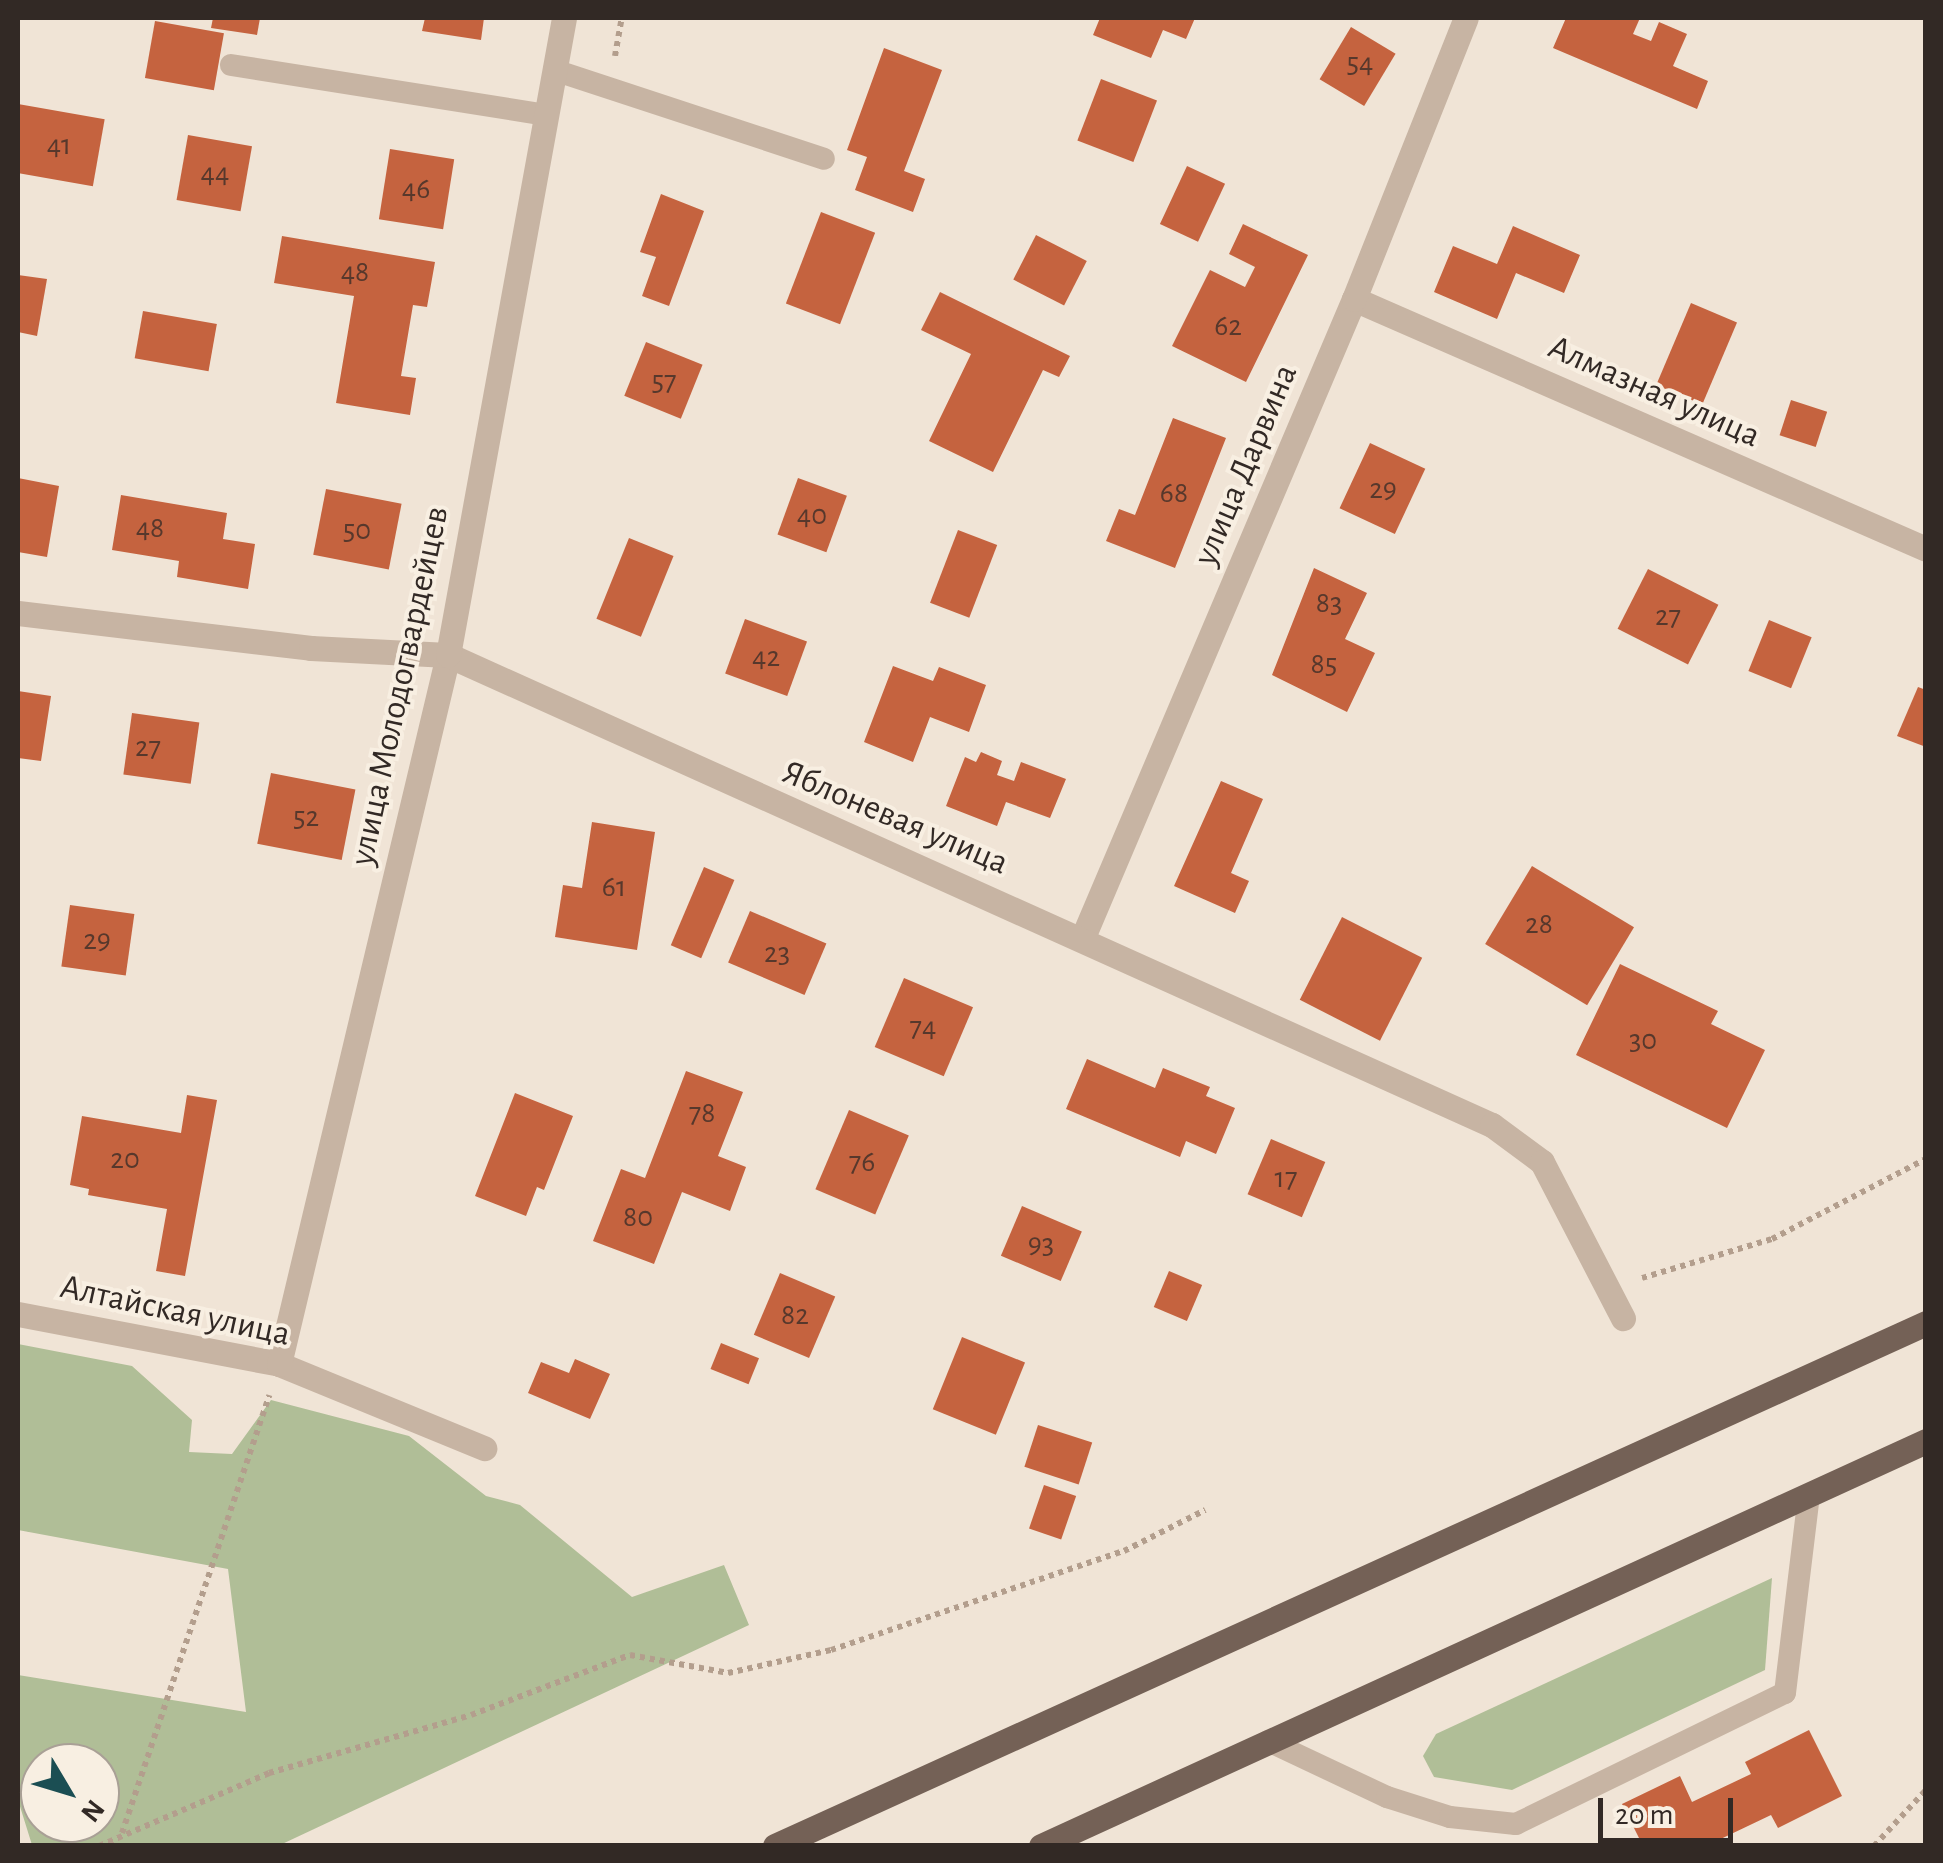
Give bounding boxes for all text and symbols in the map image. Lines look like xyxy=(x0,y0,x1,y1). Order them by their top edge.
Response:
house number: 54 xyxy=(1347,45,1373,81)
house number: 41 xyxy=(47,127,71,163)
house number: 44 xyxy=(201,155,229,191)
house number: 46 xyxy=(402,171,430,207)
house number: 48 xyxy=(341,254,369,290)
house number: 62 xyxy=(1214,308,1242,344)
street label: Алмазная улица xyxy=(1542,327,1766,457)
street label: улица Дарвина xyxy=(1185,358,1307,572)
house number: 57 xyxy=(651,363,677,399)
house number: 29 xyxy=(1369,471,1397,507)
house number: 68 xyxy=(1160,475,1188,511)
house number: 40 xyxy=(797,497,827,533)
street label: улица Молодогвардейцев xyxy=(341,503,459,869)
house number: 48 xyxy=(136,510,164,546)
house number: 50 xyxy=(343,512,371,548)
house number: 83 xyxy=(1316,585,1342,621)
house number: 27 xyxy=(1655,598,1681,634)
house number: 42 xyxy=(752,639,780,675)
house number: 85 xyxy=(1311,646,1337,682)
house number: 27 xyxy=(135,729,161,765)
street label: Яблоневая улица xyxy=(776,751,1014,885)
house number: 52 xyxy=(293,799,319,835)
house number: 61 xyxy=(602,869,626,905)
house number: 28 xyxy=(1525,906,1553,942)
house number: 29 xyxy=(83,922,111,958)
house number: 23 xyxy=(764,935,790,971)
house number: 74 xyxy=(910,1009,936,1045)
house number: 30 xyxy=(1629,1022,1657,1058)
house number: 78 xyxy=(689,1095,715,1131)
house number: 20 xyxy=(110,1141,140,1177)
house number: 76 xyxy=(849,1144,875,1180)
house number: 17 xyxy=(1275,1160,1297,1196)
house number: 80 xyxy=(623,1199,653,1235)
house number: 93 xyxy=(1028,1226,1054,1262)
street label: Алтайская улица xyxy=(56,1266,294,1356)
house number: 82 xyxy=(781,1297,809,1333)
north arrow xyxy=(20,1743,120,1843)
scale bar xyxy=(1603,1778,1738,1840)
text: N xyxy=(75,1794,109,1827)
text: 20 m xyxy=(1615,1800,1673,1830)

